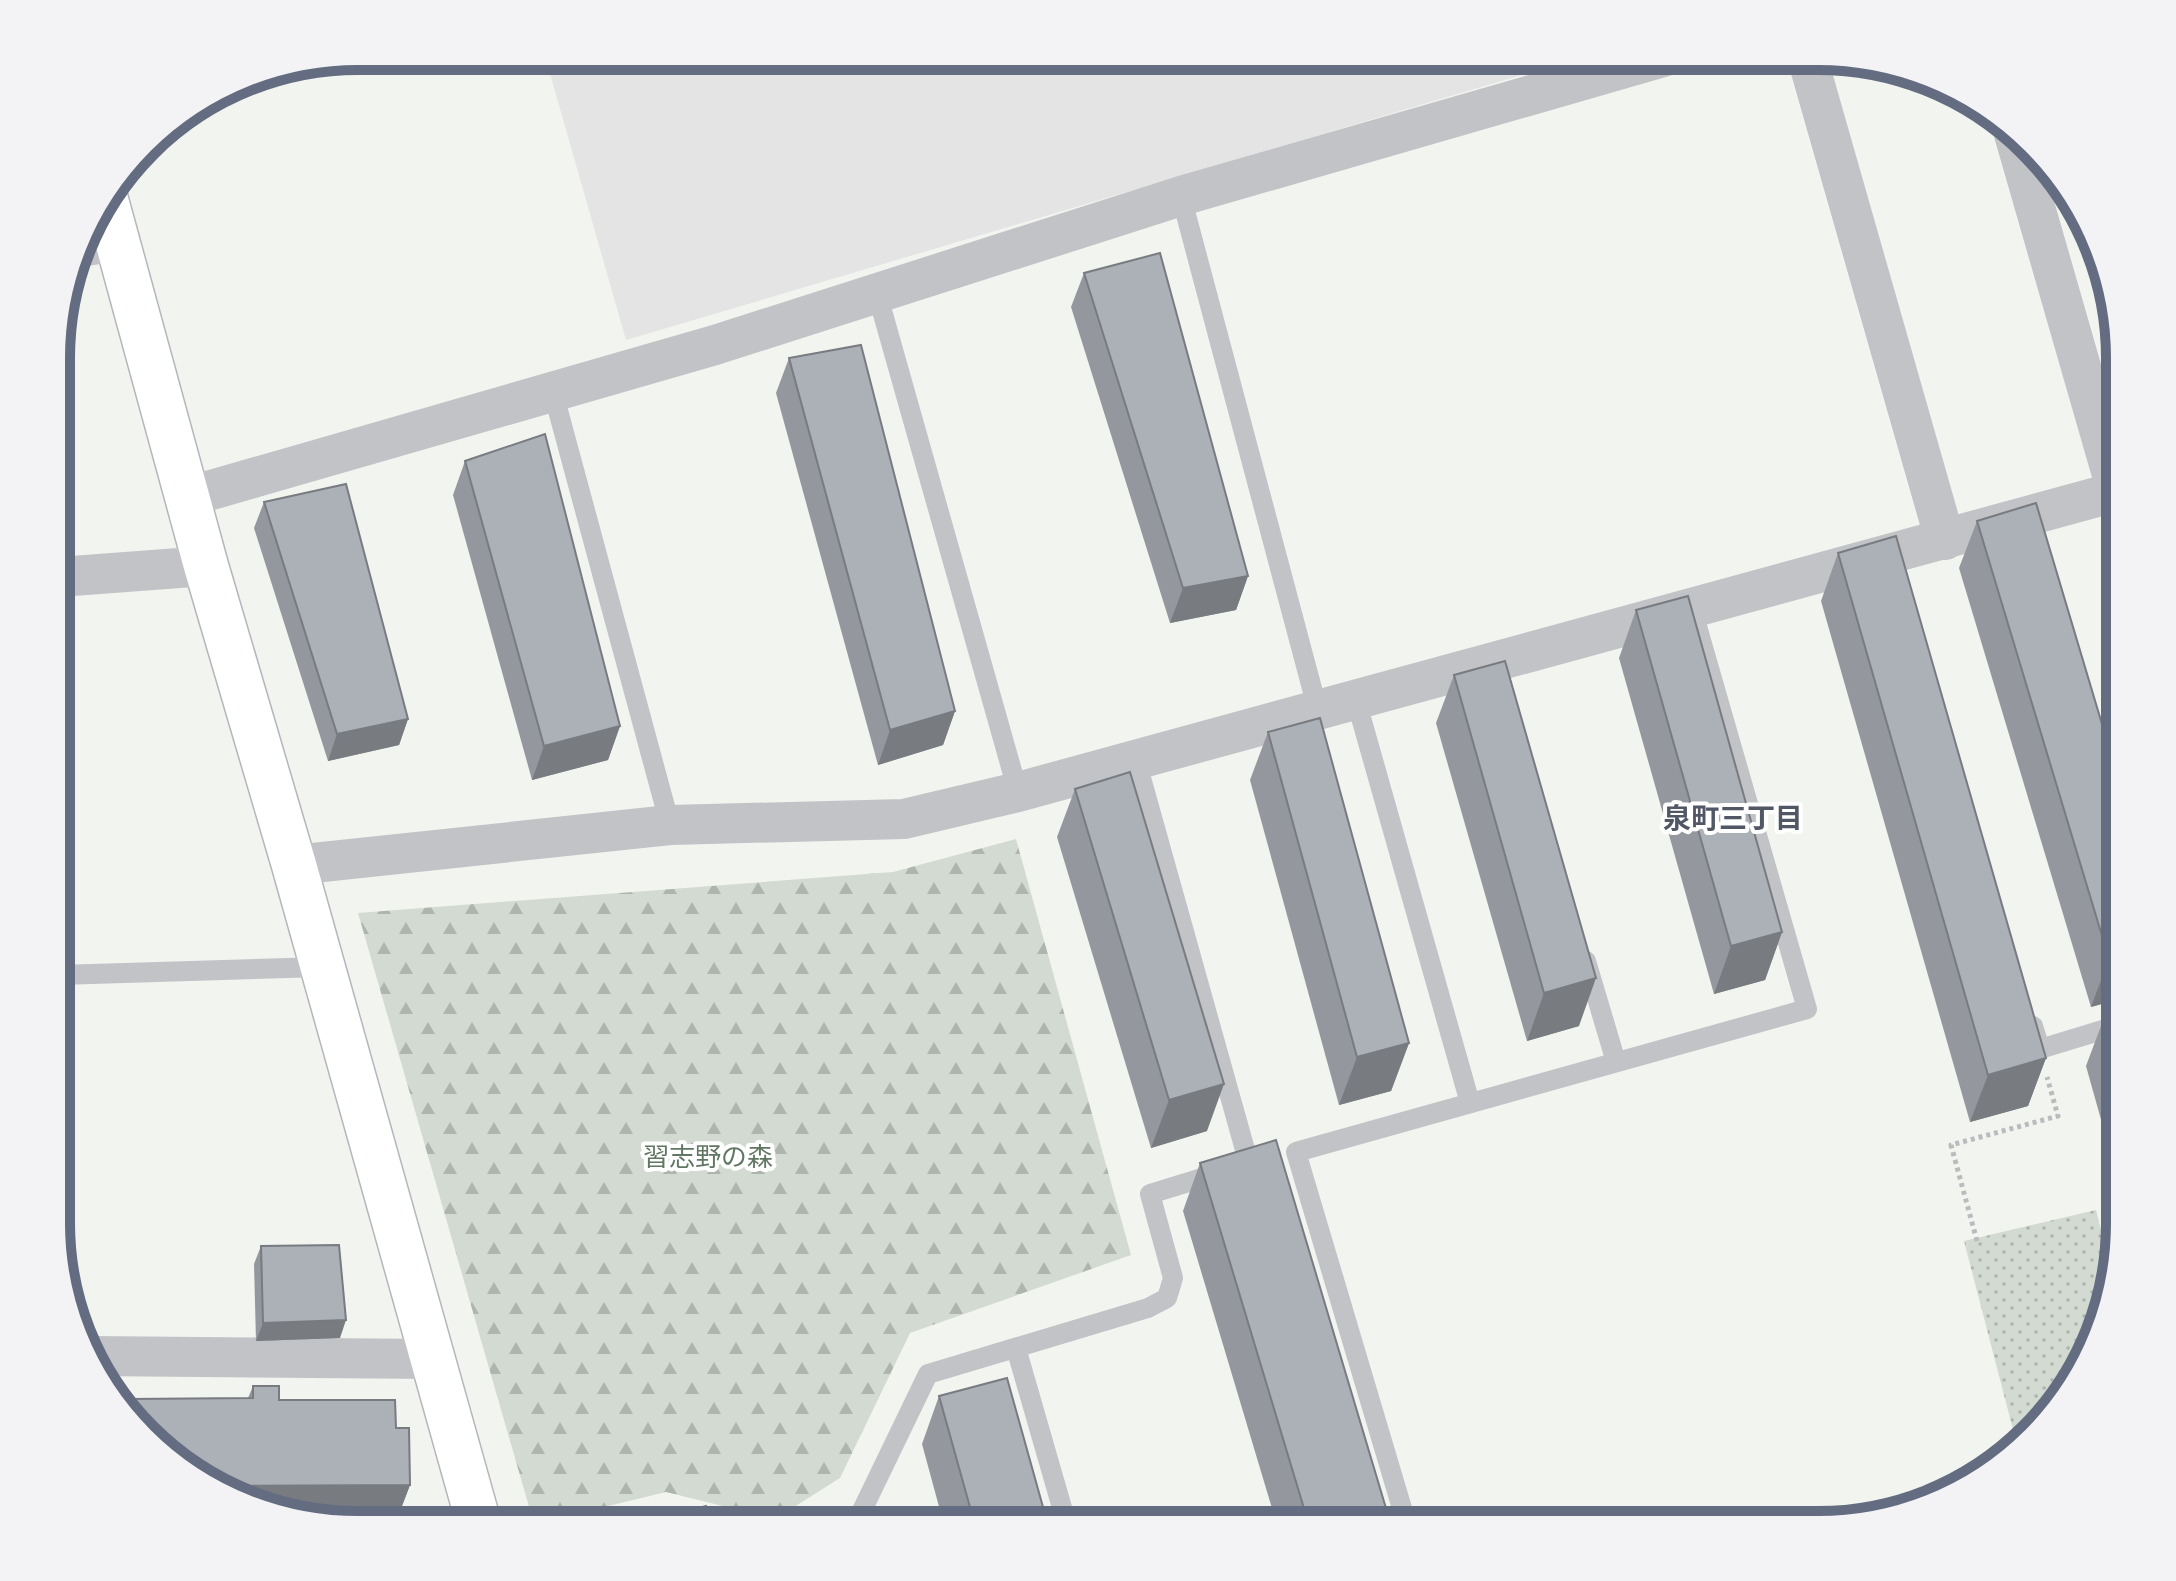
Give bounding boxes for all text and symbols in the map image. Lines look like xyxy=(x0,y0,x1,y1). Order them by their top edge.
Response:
district label: 泉町三丁目 xyxy=(1663,802,1803,835)
park label: 習志野の森 xyxy=(643,1142,773,1173)

